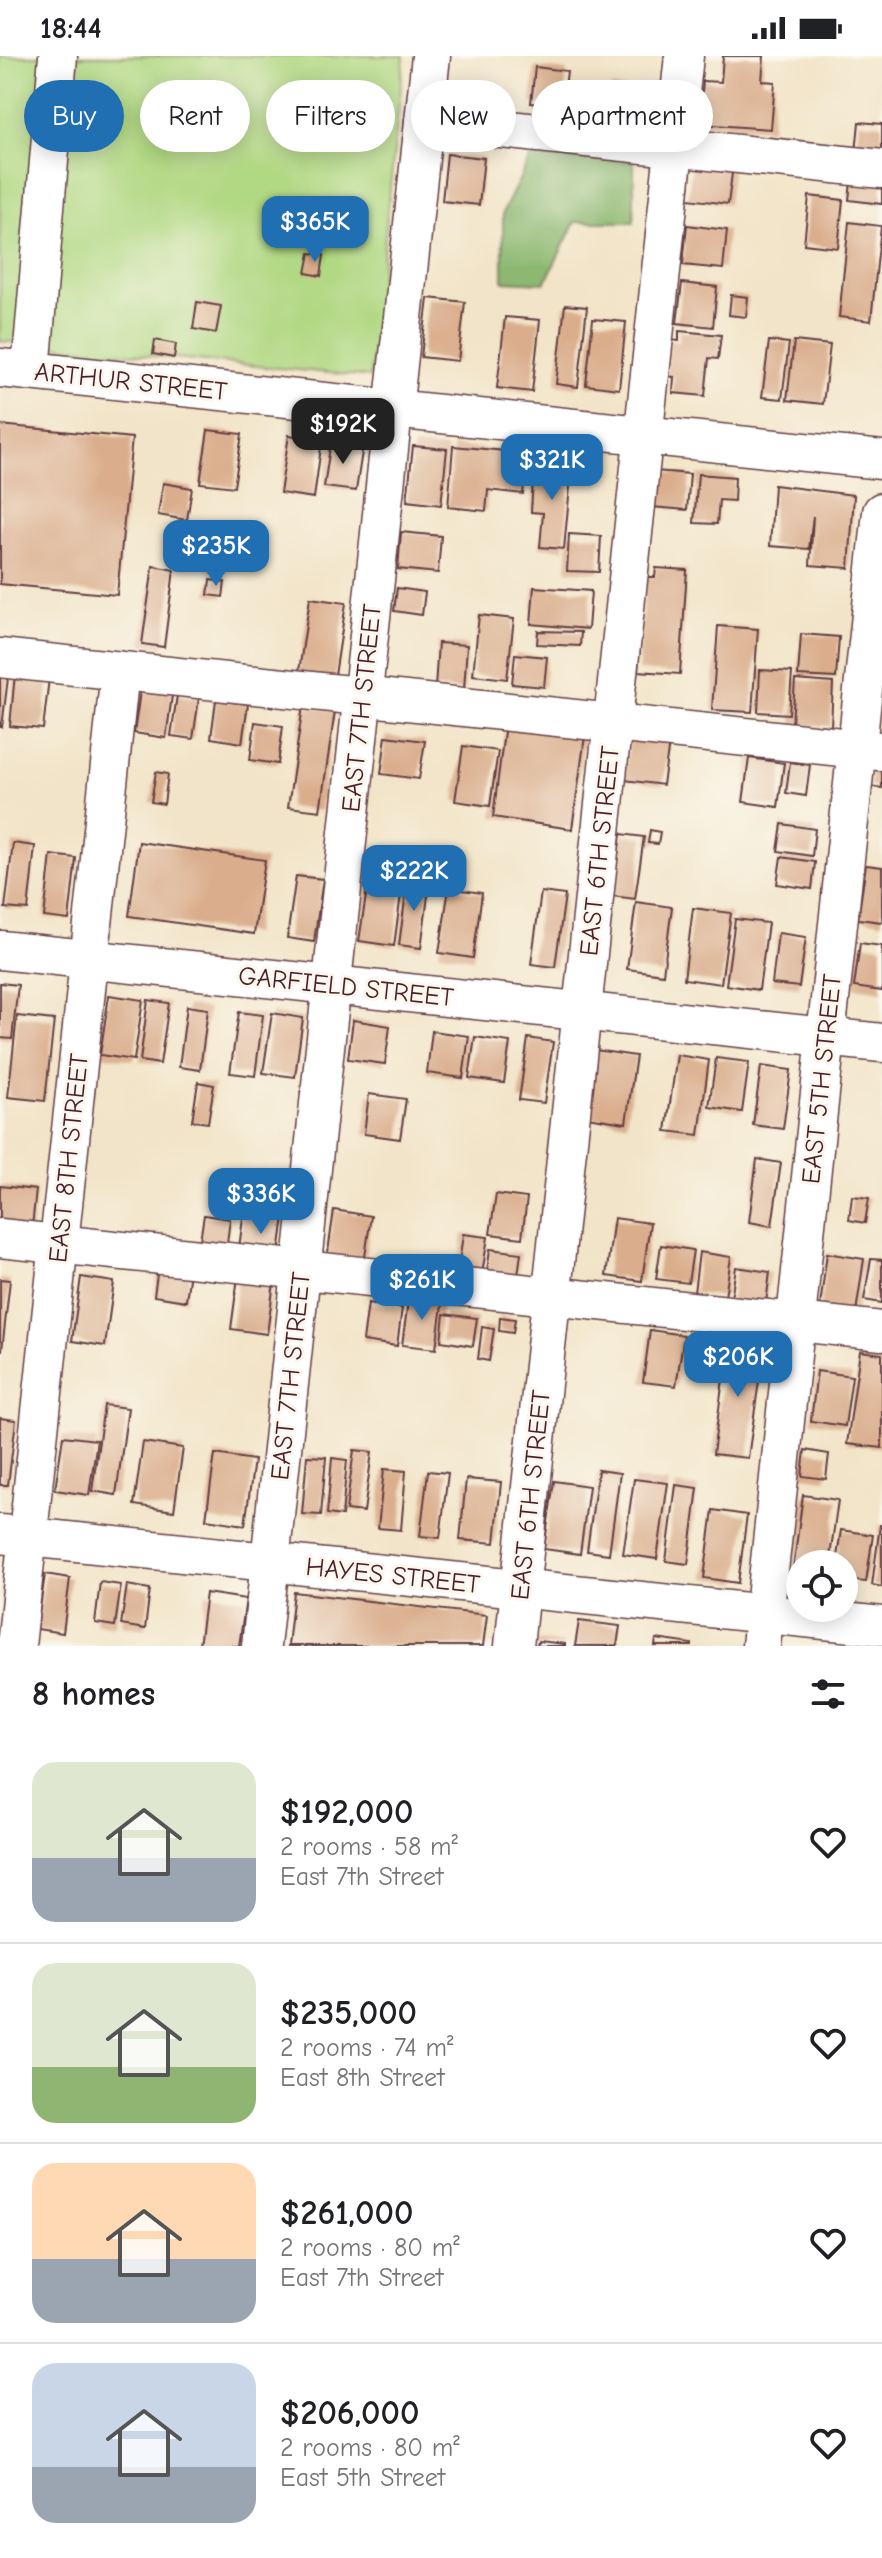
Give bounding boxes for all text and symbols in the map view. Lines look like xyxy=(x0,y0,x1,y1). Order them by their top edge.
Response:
text: 18:44 xyxy=(40,11,102,46)
chip: Buy xyxy=(24,80,124,152)
chip: Rent xyxy=(140,80,250,152)
chip: Filters xyxy=(266,80,395,152)
chip: New xyxy=(411,80,516,152)
chip: Apartment xyxy=(532,80,713,152)
pin: $365K xyxy=(259,196,371,264)
text: $365K xyxy=(280,207,350,237)
street label: ARTHUR STREET xyxy=(33,357,229,407)
pin: $192K xyxy=(287,398,399,466)
text: $192K xyxy=(309,409,377,439)
pin: $321K xyxy=(496,434,608,502)
text: $321K xyxy=(519,445,585,475)
pin: $235K xyxy=(160,520,272,588)
text: $235K xyxy=(181,531,251,561)
street label: EAST 7TH STREET xyxy=(336,602,388,814)
street label: EAST 6TH STREET xyxy=(574,744,626,958)
pin: $222K xyxy=(358,845,470,913)
text: $222K xyxy=(379,856,449,886)
street label: GARFIELD STREET xyxy=(237,961,456,1013)
street label: EAST 5TH STREET xyxy=(796,972,848,1186)
street label: EAST 8TH STREET xyxy=(43,1052,95,1264)
pin: $336K xyxy=(205,1168,317,1236)
text: $336K xyxy=(226,1179,296,1209)
pin: $261K xyxy=(366,1254,478,1322)
text: $261K xyxy=(388,1265,456,1295)
street label: EAST 7TH STREET xyxy=(265,1270,317,1482)
pin: $206K xyxy=(682,1331,794,1399)
text: $206K xyxy=(702,1342,774,1372)
street label: EAST 6TH STREET xyxy=(505,1388,557,1602)
map controls xyxy=(786,1550,858,1622)
button: locate xyxy=(786,1550,858,1622)
street label: HAYES STREET xyxy=(304,1552,482,1600)
icon: filters xyxy=(806,1672,850,1716)
text: 8 homes xyxy=(32,1674,155,1714)
text: $192,000 xyxy=(280,1792,413,1832)
icon: home xyxy=(96,1794,192,1890)
icon: heart xyxy=(806,1820,850,1864)
text: 2 rooms · 58 m² xyxy=(280,1832,458,1862)
text: East 7th Street xyxy=(280,1862,444,1892)
text: $235,000 xyxy=(280,1993,417,2033)
icon: home xyxy=(96,1995,192,2091)
icon: heart xyxy=(806,2021,850,2065)
text: 2 rooms · 74 m² xyxy=(280,2033,453,2063)
text: East 8th Street xyxy=(280,2063,445,2093)
text: $261,000 xyxy=(280,2193,413,2233)
icon: home xyxy=(96,2195,192,2291)
icon: heart xyxy=(806,2221,850,2265)
text: 2 rooms · 80 m² xyxy=(280,2233,460,2263)
text: East 7th Street xyxy=(280,2263,444,2293)
text: $206,000 xyxy=(280,2393,419,2433)
icon: home xyxy=(96,2395,192,2491)
icon: heart xyxy=(806,2421,850,2465)
text: 2 rooms · 80 m² xyxy=(280,2433,460,2463)
text: East 5th Street xyxy=(280,2463,445,2493)

